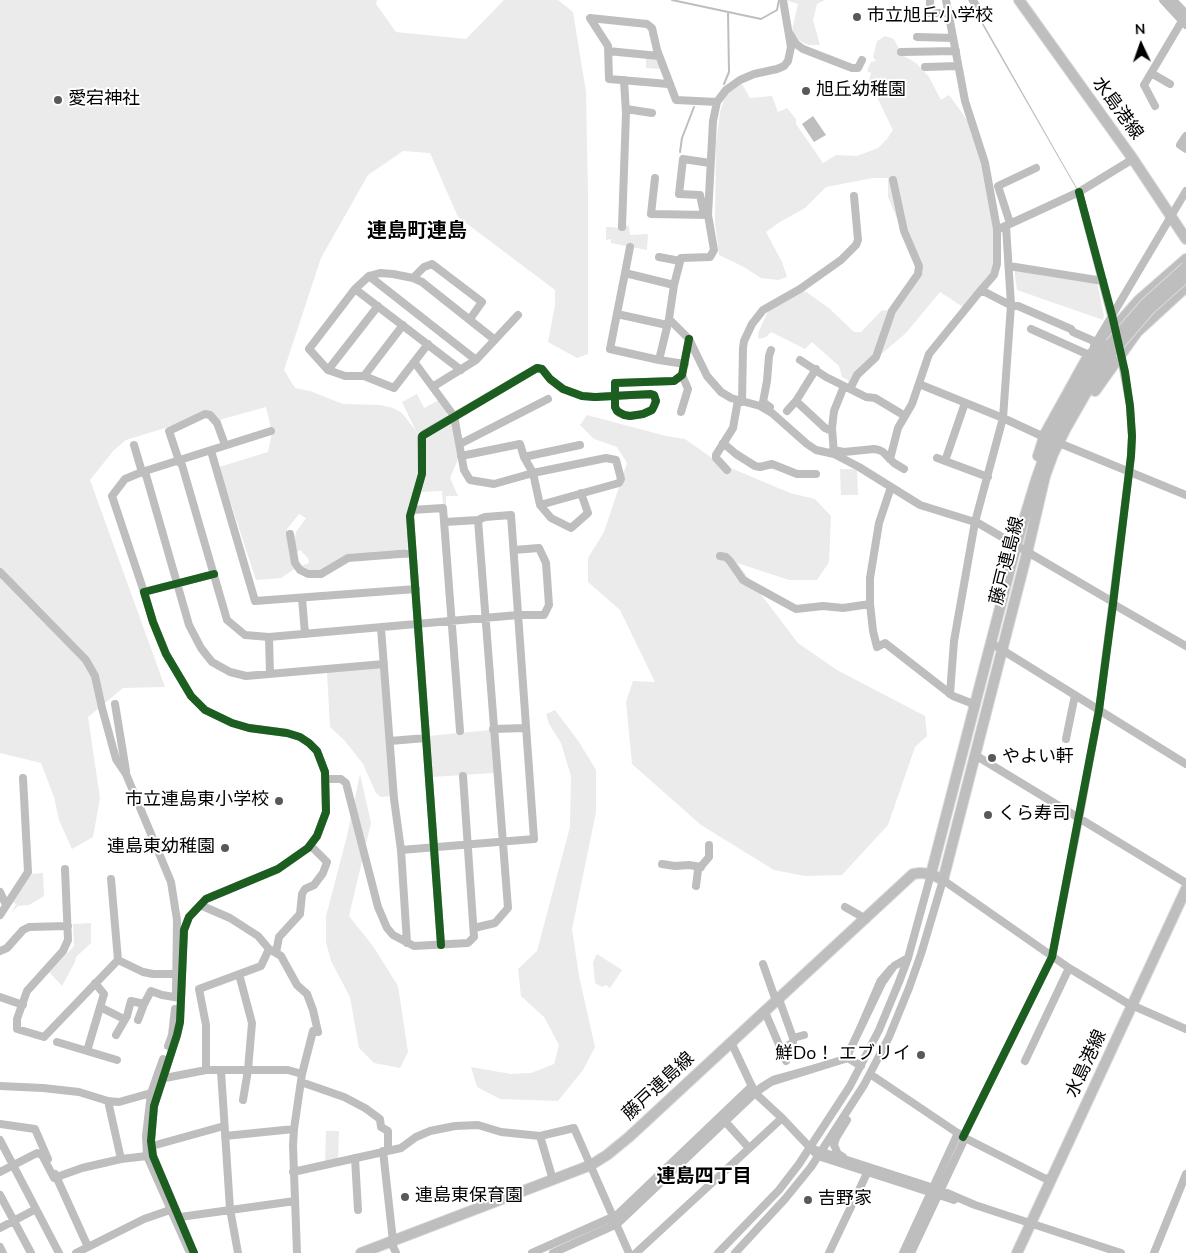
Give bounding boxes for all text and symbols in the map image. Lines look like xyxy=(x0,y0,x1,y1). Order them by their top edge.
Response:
place label: 市立旭丘小学校 xyxy=(867,6,993,28)
marker: 市立旭丘小学校 xyxy=(851,11,863,23)
north arrow xyxy=(1116,20,1166,70)
text: N xyxy=(1134,20,1146,39)
street label: 水島港線 xyxy=(1087,74,1147,144)
place label: 旭丘幼稚園 xyxy=(816,80,906,102)
marker: 旭丘幼稚園 xyxy=(800,85,812,97)
place label: 愛宕神社 xyxy=(68,89,140,111)
marker: 愛宕神社 xyxy=(52,94,64,106)
district label: 連島町連島 xyxy=(367,220,467,244)
street label: 藤戸連島線 xyxy=(987,515,1029,607)
place label: やよい軒 xyxy=(1002,747,1074,769)
marker: やよい軒 xyxy=(986,752,998,764)
place label: 市立連島東小学校 xyxy=(125,790,269,812)
marker: 市立連島東小学校 xyxy=(273,795,285,807)
place label: くら寿司 xyxy=(998,804,1070,826)
marker: くら寿司 xyxy=(982,809,994,821)
place label: 連島東幼稚園 xyxy=(107,837,215,859)
marker: 連島東幼稚園 xyxy=(219,842,231,854)
street label: 水島港線 xyxy=(1062,1027,1112,1101)
place label: 鮮Do！ エブリイ xyxy=(775,1044,911,1066)
street label: 藤戸連島線 xyxy=(619,1048,699,1126)
marker: 鮮Do！ エブリイ xyxy=(915,1049,927,1061)
district label: 連島四丁目 xyxy=(657,1166,751,1188)
place label: 連島東保育園 xyxy=(415,1186,523,1208)
place label: 吉野家 xyxy=(818,1189,872,1211)
marker: 連島東保育園 xyxy=(399,1191,411,1203)
marker: 吉野家 xyxy=(802,1194,814,1206)

